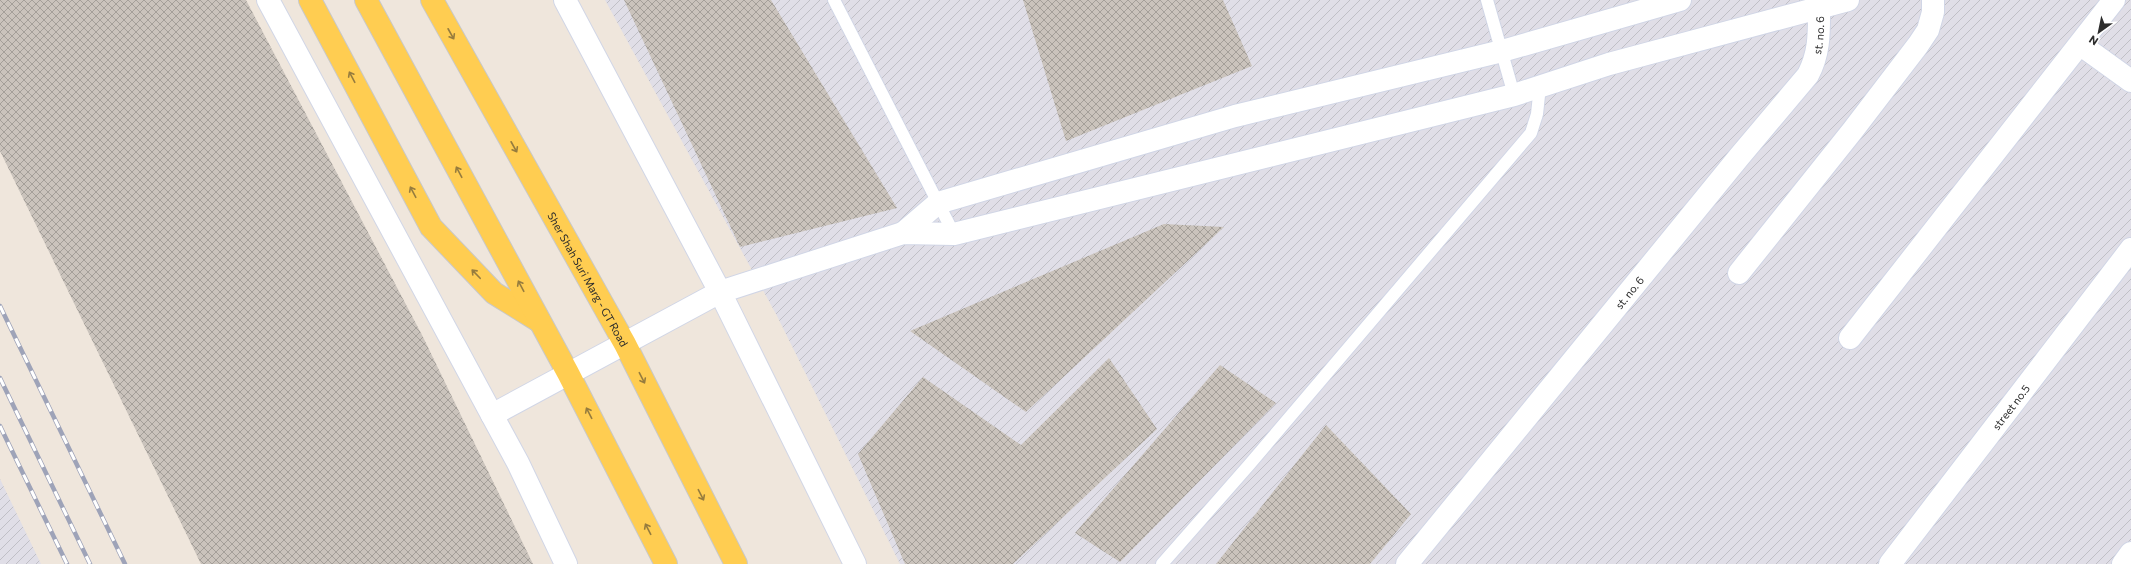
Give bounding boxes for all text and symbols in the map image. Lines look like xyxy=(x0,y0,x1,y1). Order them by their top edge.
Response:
north arrow xyxy=(2079,12,2119,52)
street label: st. no. 6 xyxy=(1810,16,1826,55)
one-way arrow xyxy=(447,28,455,40)
text: N xyxy=(2086,33,2100,49)
one-way arrow xyxy=(347,72,355,84)
one-way arrow xyxy=(511,141,519,153)
one-way arrow xyxy=(455,166,463,178)
one-way arrow xyxy=(409,186,416,198)
street label: Sher Shah Suri Marg - GT Road xyxy=(546,209,631,349)
one-way arrow xyxy=(471,269,481,279)
street label: st. no. 6 xyxy=(1612,273,1646,311)
one-way arrow xyxy=(517,281,525,293)
one-way arrow xyxy=(639,372,646,384)
street label: street no.5 xyxy=(1989,382,2032,432)
one-way arrow xyxy=(585,408,592,420)
one-way arrow xyxy=(698,488,705,500)
one-way arrow xyxy=(644,524,651,536)

